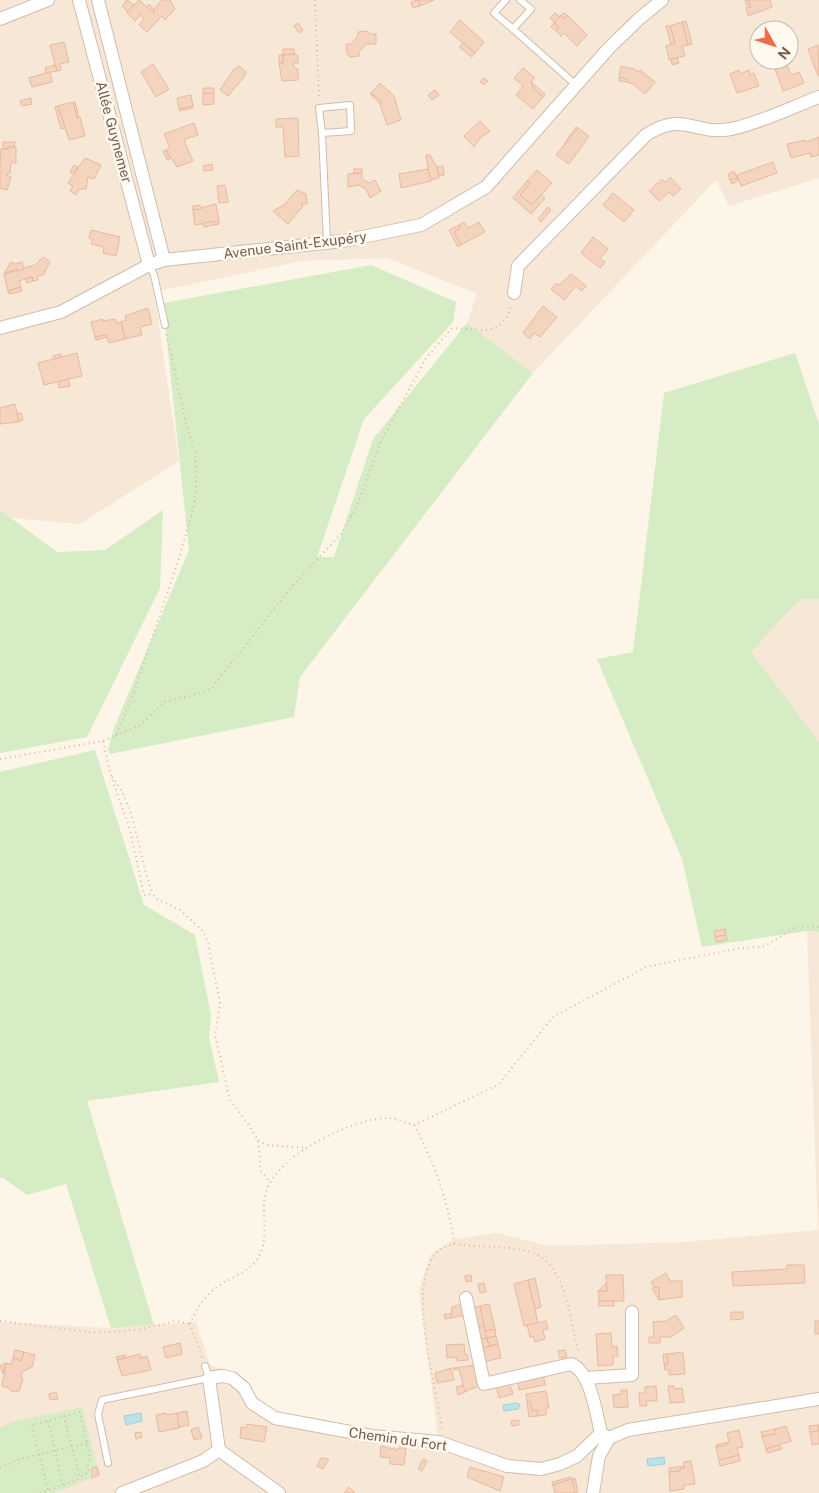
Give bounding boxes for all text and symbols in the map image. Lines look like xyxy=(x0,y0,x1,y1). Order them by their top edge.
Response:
north arrow xyxy=(749,20,799,70)
text: N xyxy=(774,44,794,62)
street label: Allée Guynemer xyxy=(93,79,135,185)
street label: Avenue Saint-Exupéry xyxy=(222,228,368,262)
street label: Chemin du Fort xyxy=(348,1424,448,1454)

